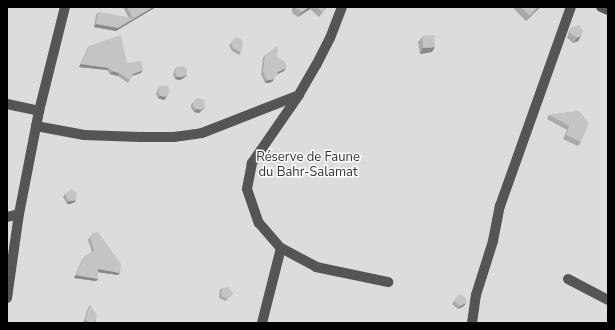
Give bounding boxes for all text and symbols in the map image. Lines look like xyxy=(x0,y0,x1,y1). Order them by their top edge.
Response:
park label: Réserve de Faune du Bahr-Salamat xyxy=(256,150,360,181)

